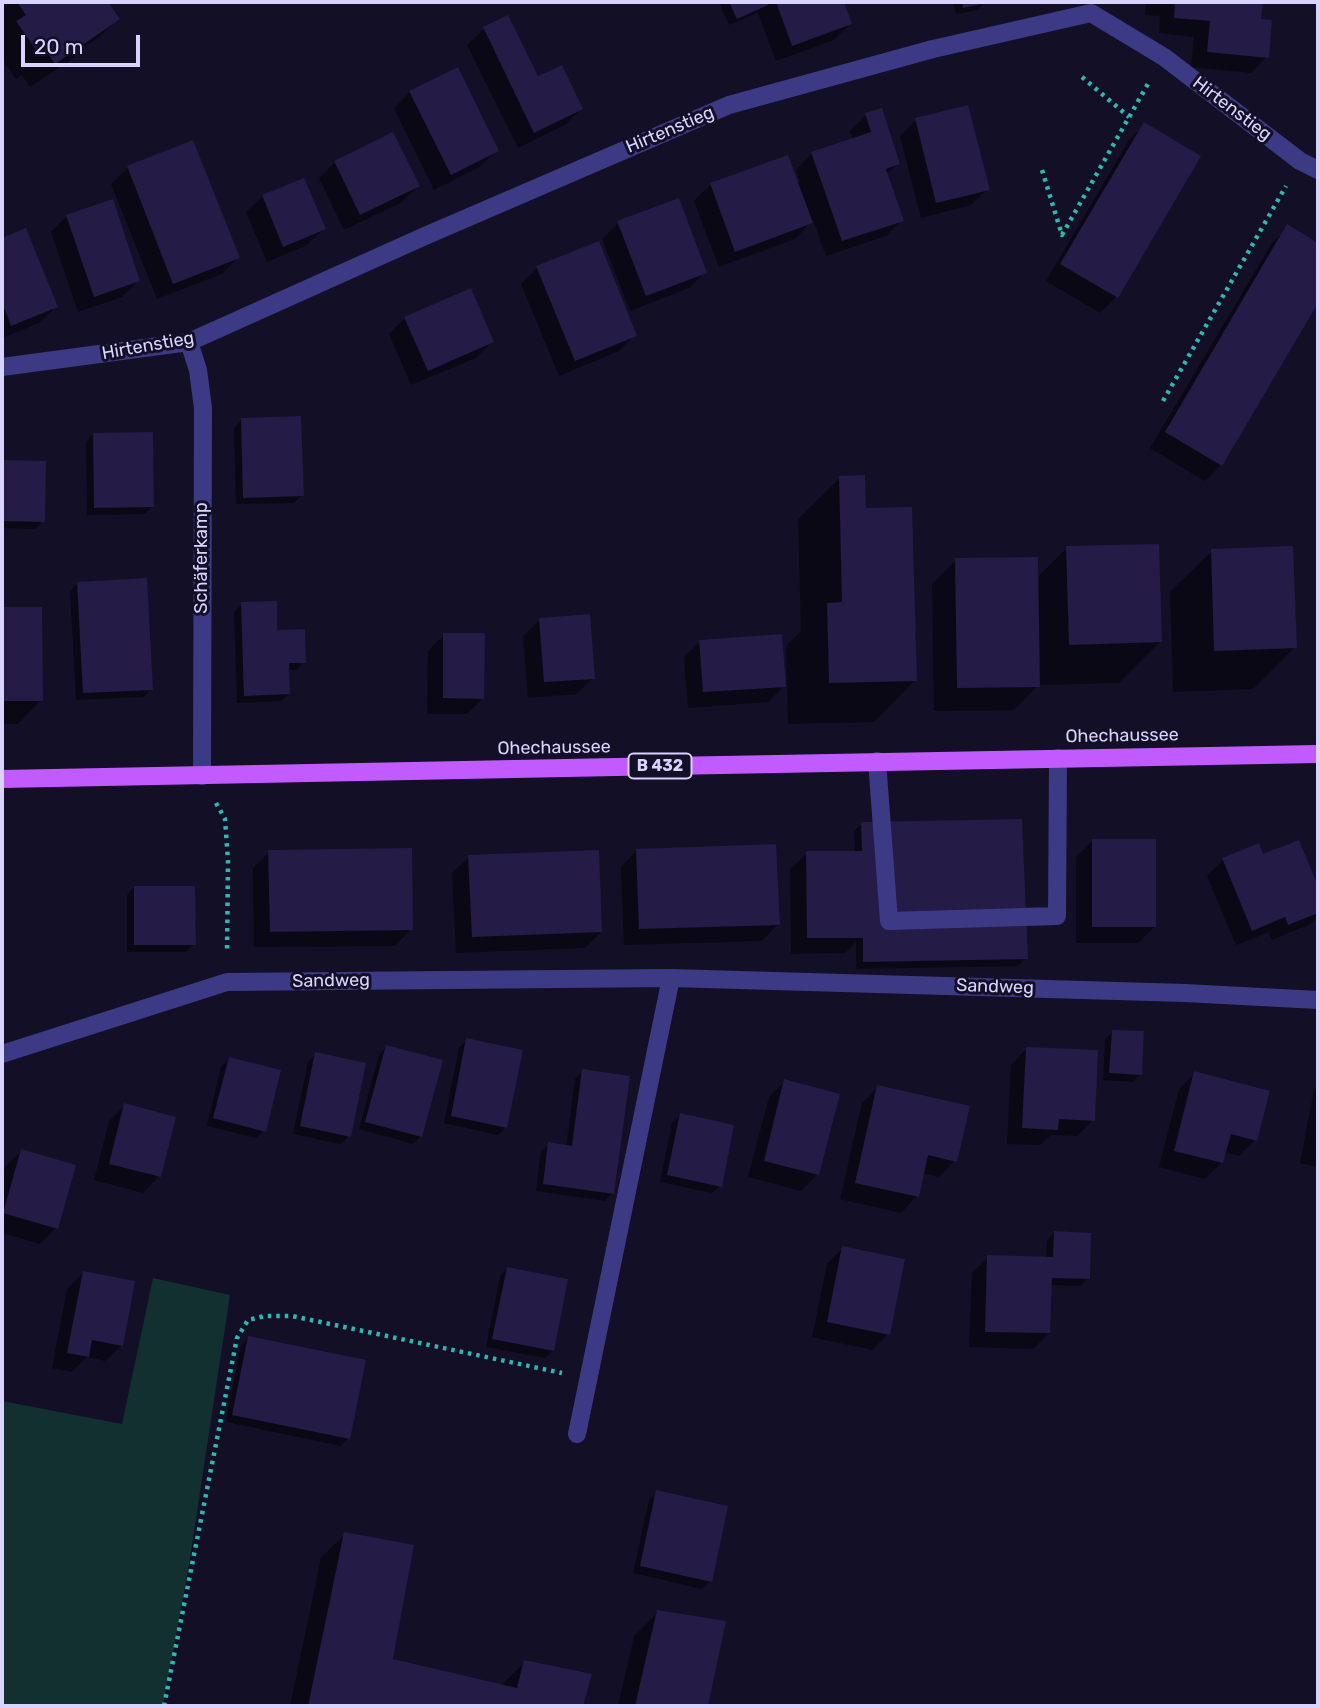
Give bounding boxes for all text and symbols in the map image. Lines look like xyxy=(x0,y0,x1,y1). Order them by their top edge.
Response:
scale bar xyxy=(24,21,144,65)
text: 20 m xyxy=(34,34,83,59)
street label: Hirtenstieg xyxy=(1188,72,1276,146)
street label: Hirtenstieg xyxy=(623,102,717,158)
street label: Hirtenstieg xyxy=(100,327,196,365)
street label: Schäferkamp xyxy=(191,502,213,614)
street label: Ohechaussee xyxy=(1065,724,1179,748)
street label: Ohechaussee xyxy=(497,736,611,760)
road number: B 432 xyxy=(628,754,692,778)
street label: Sandweg xyxy=(292,970,370,992)
street label: Sandweg xyxy=(956,975,1034,999)

